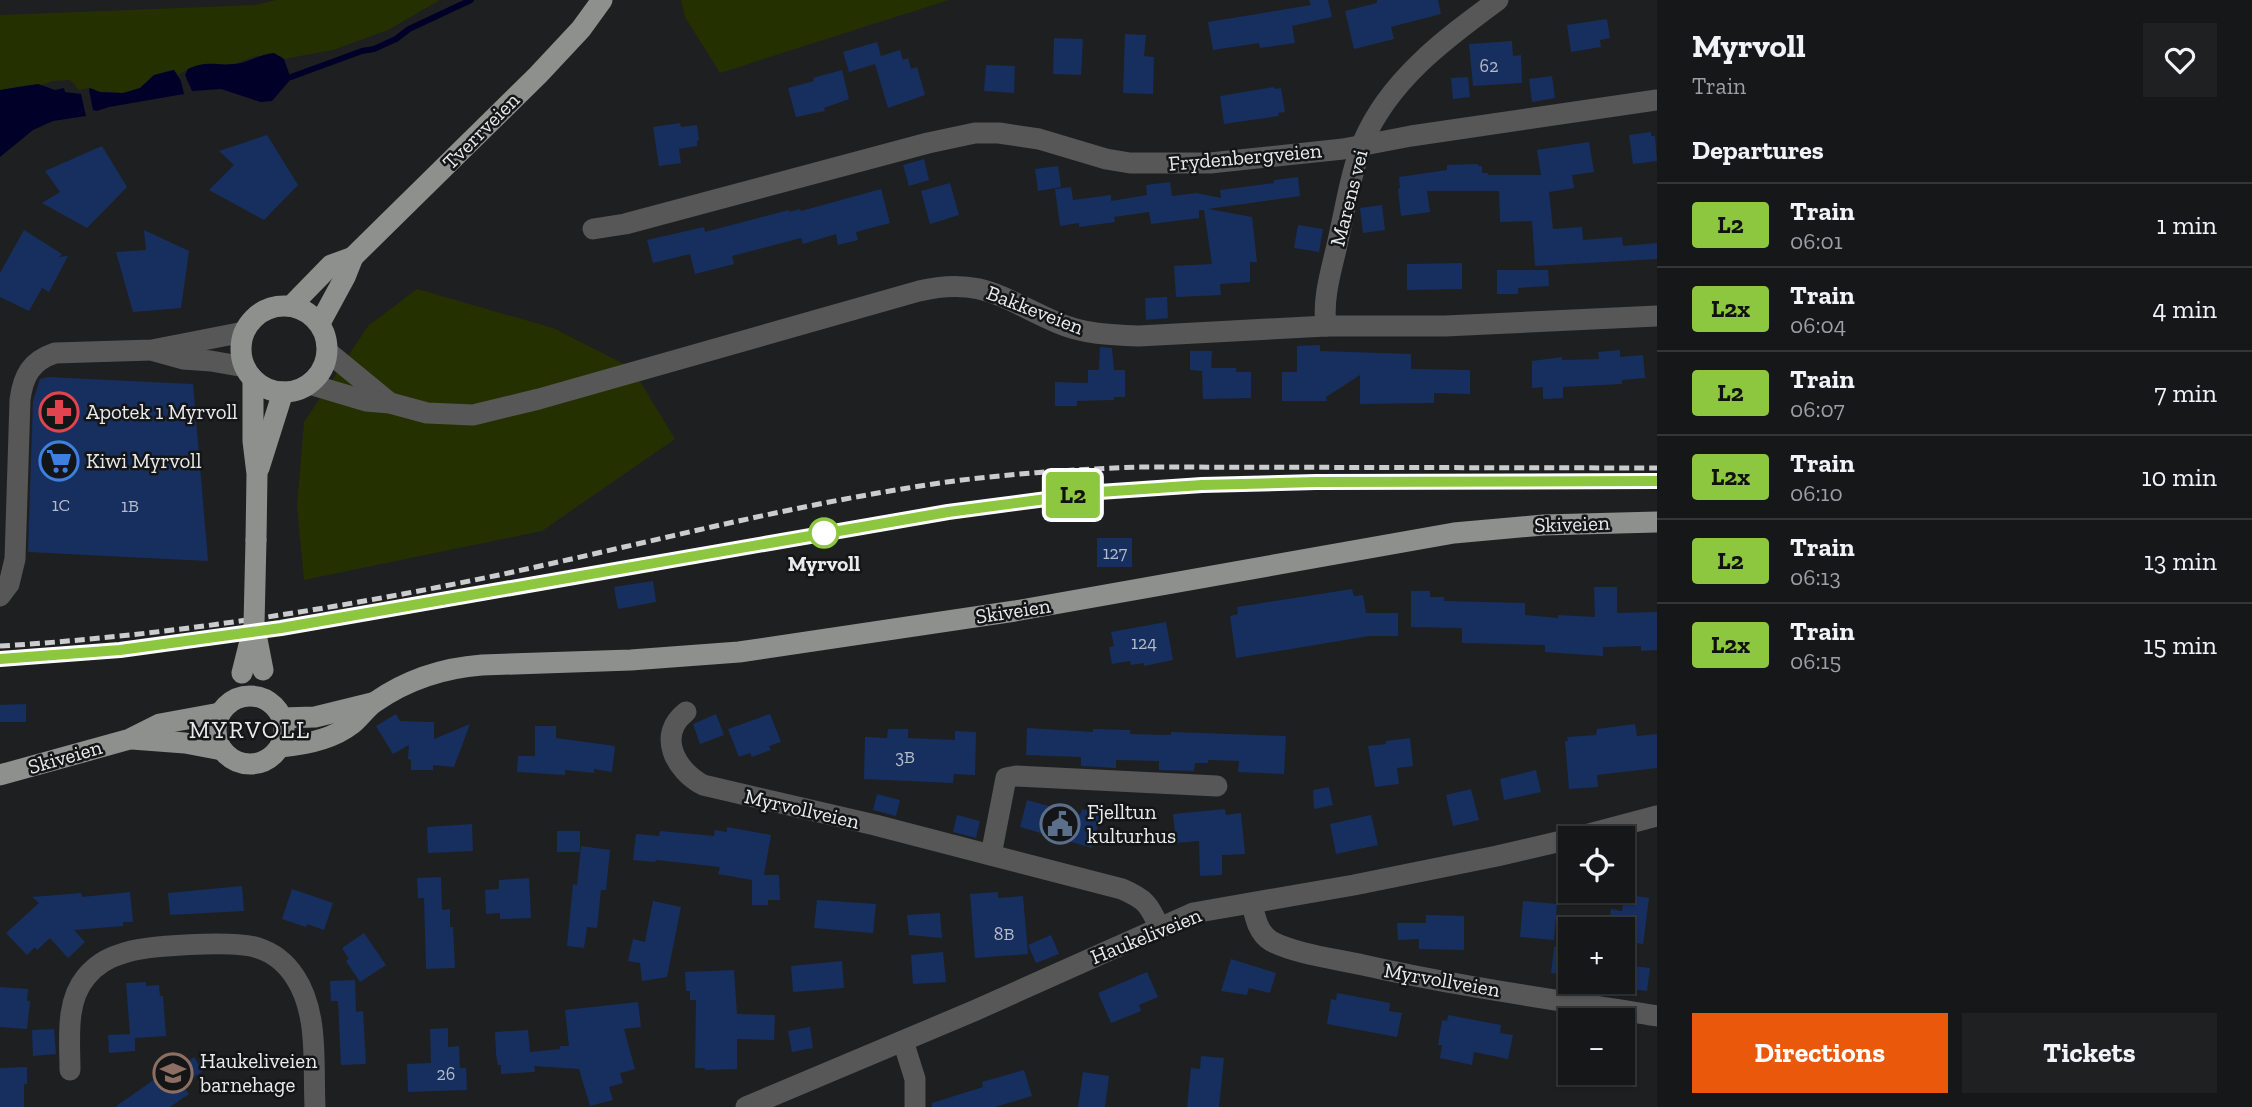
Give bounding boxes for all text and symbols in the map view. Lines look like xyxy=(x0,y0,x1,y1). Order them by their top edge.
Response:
button: heart xyxy=(2143,23,2217,97)
text: Myrvoll xyxy=(1692,26,1806,65)
house number: 62 xyxy=(1480,55,1498,77)
text: Train xyxy=(1692,72,1746,100)
street label: Tverrveien xyxy=(437,87,524,174)
text: Departures xyxy=(1692,134,1824,166)
street label: Frydenbergveien xyxy=(1167,137,1323,176)
street label: Marens vei xyxy=(1324,147,1373,249)
text: Train xyxy=(1790,195,1855,227)
text: 1 min xyxy=(2156,209,2217,241)
text: L2 xyxy=(1717,210,1744,239)
text: 06:01 xyxy=(1790,227,1843,255)
text: Train xyxy=(1790,279,1855,311)
street label: Bakkeveien xyxy=(983,280,1087,339)
text: 4 min xyxy=(2152,293,2217,325)
text: L2x xyxy=(1711,294,1750,323)
text: 06:04 xyxy=(1790,311,1846,339)
text: Train xyxy=(1790,363,1855,395)
text: 7 min xyxy=(2154,377,2217,409)
text: L2 xyxy=(1717,378,1744,407)
pharmacy icon: Apotek 1 Myrvoll xyxy=(38,391,80,433)
text: 06:07 xyxy=(1790,395,1845,423)
place label: Apotek 1 Myrvoll xyxy=(86,399,238,424)
supermarket icon: Kiwi Myrvoll xyxy=(38,440,80,482)
text: Train xyxy=(1790,447,1855,479)
place label: Kiwi Myrvoll xyxy=(86,448,202,473)
text: 10 min xyxy=(2141,461,2217,493)
text: L2x xyxy=(1711,462,1750,491)
line badge: L2 xyxy=(1042,472,1104,518)
text: 06:10 xyxy=(1790,479,1843,507)
text: L2 xyxy=(1060,480,1086,509)
house number: 1C xyxy=(52,494,70,516)
house number: 1B xyxy=(121,495,139,517)
street label: Skiveien xyxy=(1534,510,1610,537)
marker: Myrvoll xyxy=(809,518,839,548)
text: Train xyxy=(1790,531,1855,563)
house number: 127 xyxy=(1103,542,1128,564)
text: 13 min xyxy=(2144,545,2217,577)
text: L2 xyxy=(1717,546,1744,575)
place label: Myrvoll xyxy=(788,551,860,576)
text: 06:13 xyxy=(1790,563,1841,591)
street label: Skiveien xyxy=(974,592,1052,629)
text: Train xyxy=(1790,615,1855,647)
text: 15 min xyxy=(2143,629,2217,661)
text: L2x xyxy=(1711,630,1750,659)
house number: 124 xyxy=(1131,632,1157,654)
text: 06:15 xyxy=(1790,647,1841,675)
district label: MYRVOLL xyxy=(189,715,311,744)
street label: Skiveien xyxy=(25,734,105,779)
house number: 3B xyxy=(895,746,915,768)
street label: Myrvollveien xyxy=(742,783,862,834)
place label: Fjelltun kulturhus xyxy=(1087,799,1176,848)
public building icon: Fjelltun kulturhus xyxy=(1039,803,1081,845)
map controls xyxy=(1558,826,1635,1085)
button: locate xyxy=(1558,826,1635,903)
street label: Haukeliveien xyxy=(1087,902,1205,969)
button: + xyxy=(1558,917,1635,994)
house number: 8B xyxy=(994,923,1014,945)
street label: Myrvollveien xyxy=(1382,957,1502,1002)
button: − xyxy=(1558,1008,1635,1085)
button: Directions xyxy=(1692,1013,1948,1093)
button: Tickets xyxy=(1962,1013,2217,1093)
place label: Haukeliveien barnehage xyxy=(199,1048,317,1097)
school or university icon: Haukeliveien barnehage xyxy=(152,1052,194,1094)
house number: 26 xyxy=(437,1063,455,1085)

